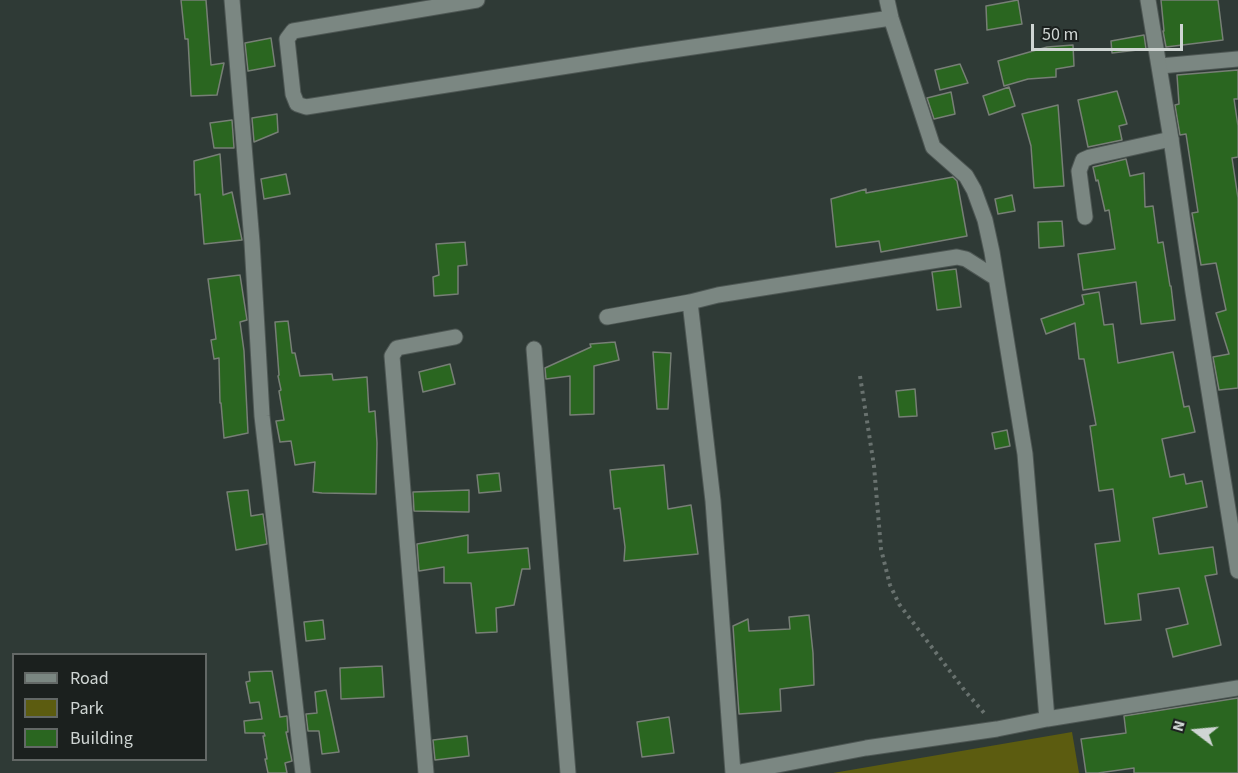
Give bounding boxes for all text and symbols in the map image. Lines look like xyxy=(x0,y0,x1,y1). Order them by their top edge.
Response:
scale bar xyxy=(1034,12,1186,50)
text: 50 m xyxy=(1042,22,1078,47)
legend xyxy=(12,653,207,761)
text: Road xyxy=(70,666,109,691)
text: Park xyxy=(70,696,104,721)
north arrow xyxy=(1166,701,1226,761)
text: N xyxy=(1167,718,1191,734)
text: Building xyxy=(70,726,133,751)

